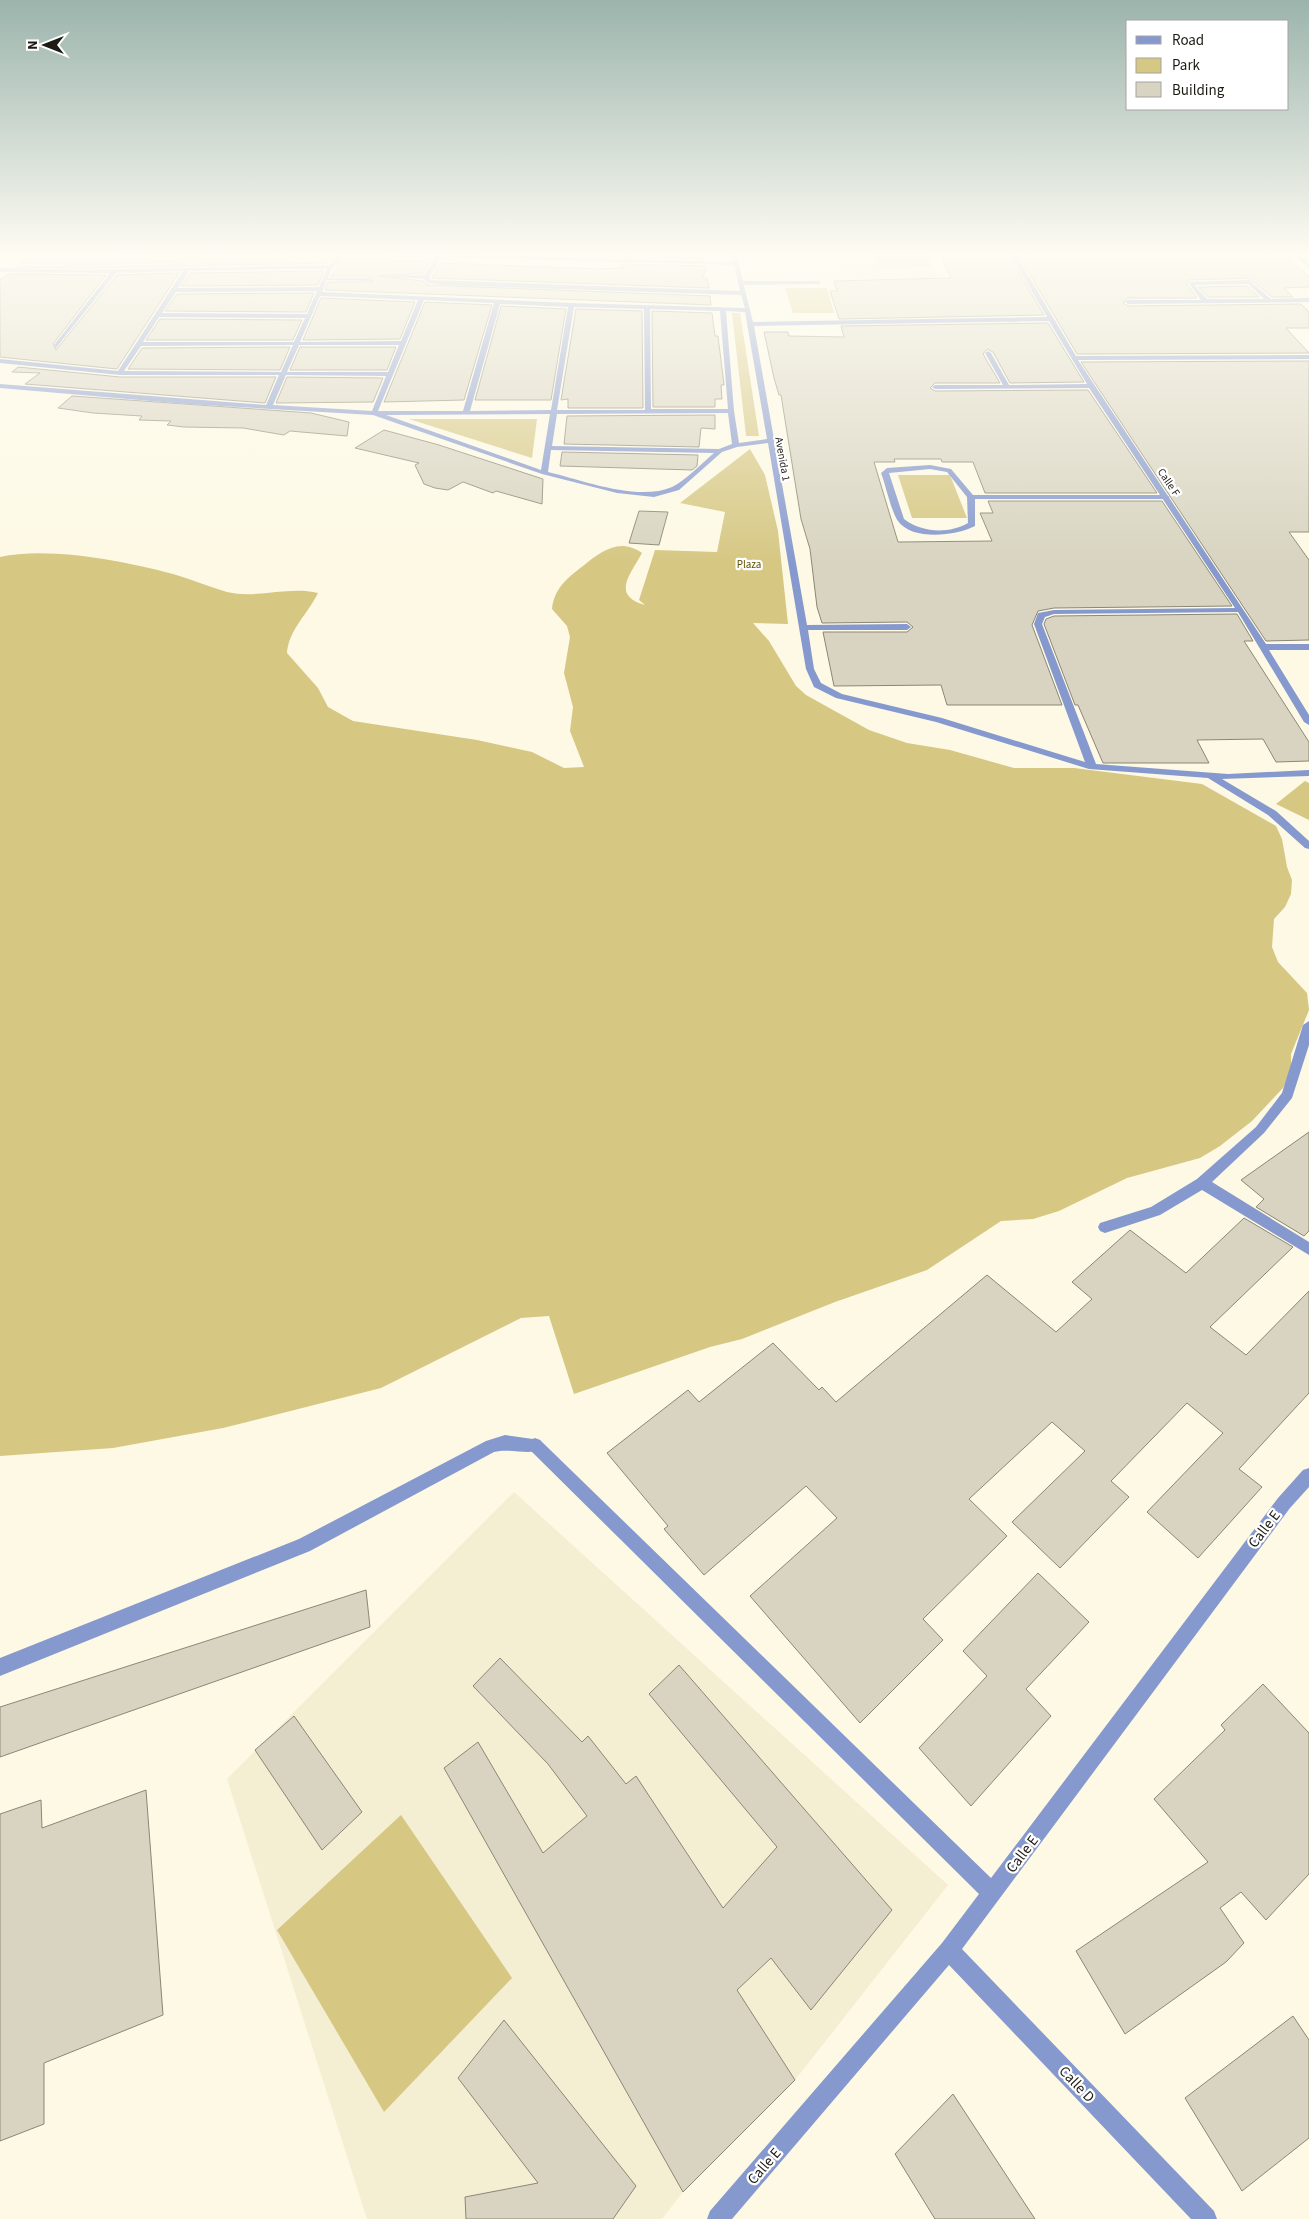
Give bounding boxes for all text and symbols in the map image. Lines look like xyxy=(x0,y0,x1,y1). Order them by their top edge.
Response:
north arrow xyxy=(20,20,70,70)
legend xyxy=(1126,20,1289,110)
text: Road xyxy=(1172,30,1204,51)
text: N xyxy=(23,40,43,50)
text: Park xyxy=(1172,55,1201,76)
text: Building xyxy=(1172,80,1225,101)
street label: Avenida 1 xyxy=(771,436,794,482)
street label: Calle F xyxy=(1154,465,1184,500)
park label: Plaza xyxy=(737,557,761,572)
street label: Calle E xyxy=(1243,1506,1286,1552)
street label: Calle E xyxy=(1001,1831,1044,1877)
street label: Calle D xyxy=(1054,2061,1099,2107)
street label: Calle E xyxy=(743,2143,786,2189)

